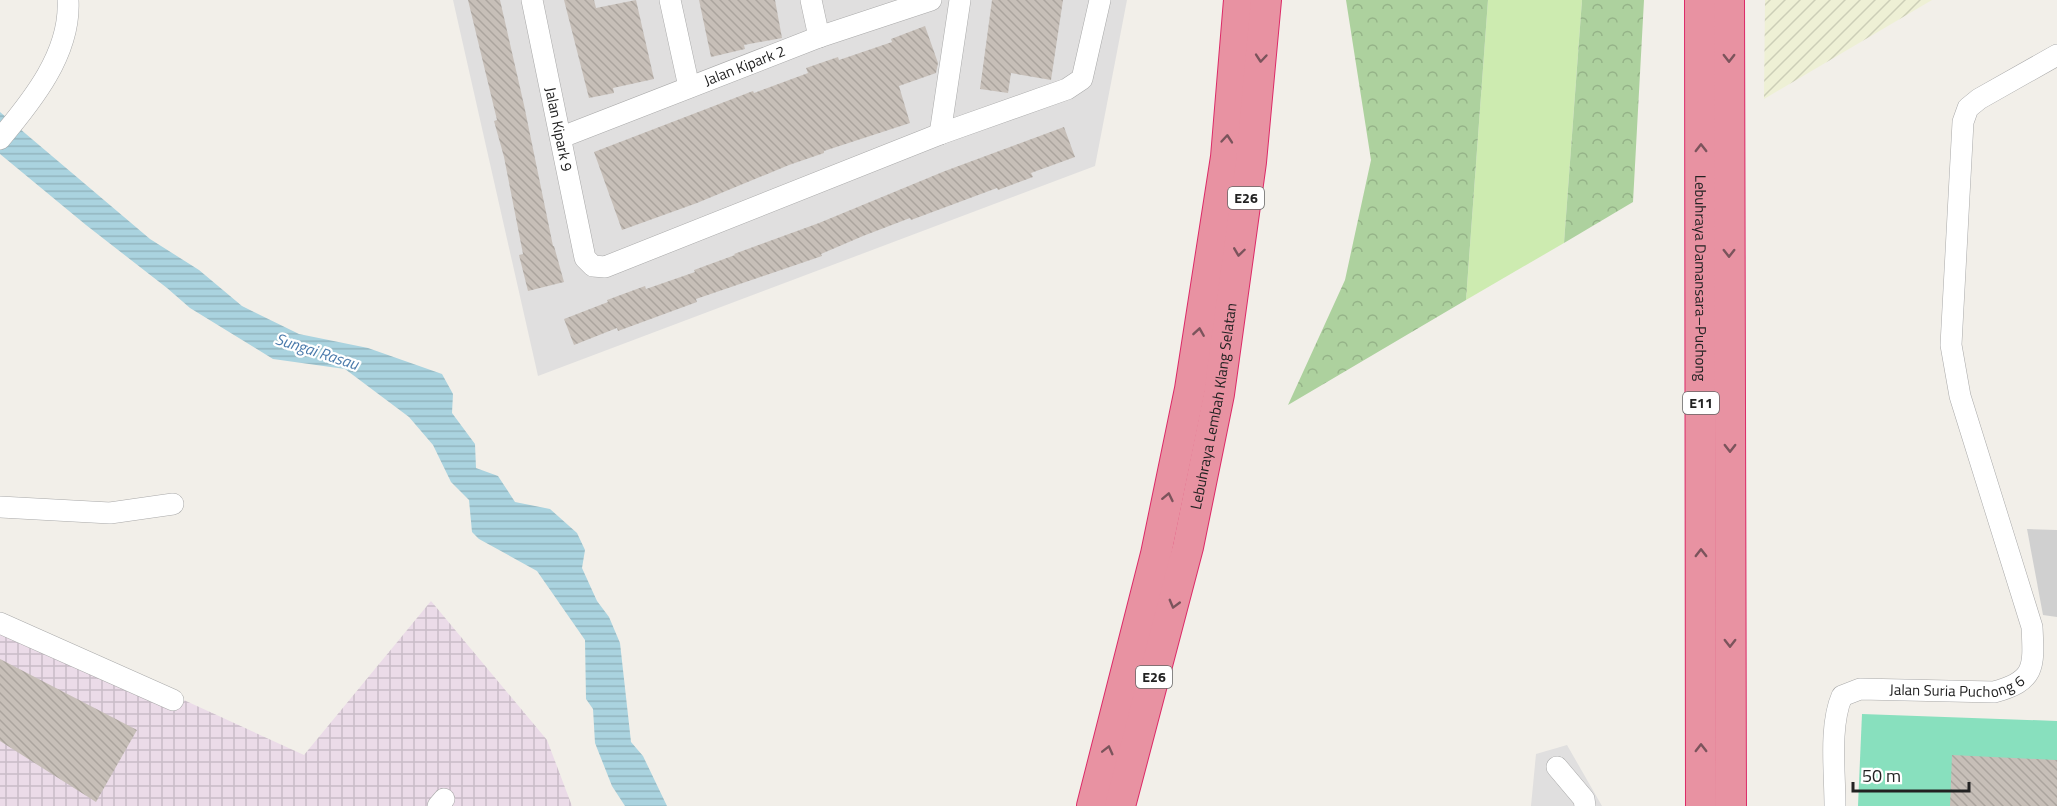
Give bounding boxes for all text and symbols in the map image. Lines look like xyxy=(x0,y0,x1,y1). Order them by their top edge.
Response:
street label: Jalan Kipark 2 xyxy=(700,39,789,92)
one-way arrow xyxy=(1255,54,1268,63)
one-way arrow xyxy=(1723,54,1735,63)
street label: Jalan Kipark 9 xyxy=(539,85,579,173)
one-way arrow xyxy=(1220,134,1233,143)
one-way arrow xyxy=(1695,143,1707,152)
street label: Lebuhraya Damansara–Puchong xyxy=(1689,175,1712,382)
road number: E26 xyxy=(1228,187,1264,209)
one-way arrow xyxy=(1233,247,1245,257)
one-way arrow xyxy=(1723,249,1735,258)
street label: Lebuhraya Lembah Klang Selatan xyxy=(1184,301,1242,511)
water label: Sungai Rasau xyxy=(272,326,363,376)
one-way arrow xyxy=(1193,327,1205,336)
road number: E11 xyxy=(1683,392,1719,414)
one-way arrow xyxy=(1724,444,1736,453)
one-way arrow xyxy=(1161,492,1174,502)
one-way arrow xyxy=(1695,548,1707,557)
one-way arrow xyxy=(1168,599,1181,609)
one-way arrow xyxy=(1724,639,1736,648)
road number: E26 xyxy=(1136,666,1172,688)
street label: Jalan Suria Puchong 6 xyxy=(1889,669,2029,704)
one-way arrow xyxy=(1695,743,1707,752)
one-way arrow xyxy=(1100,745,1113,755)
scale bar xyxy=(1853,755,1968,793)
text: 50 m xyxy=(1862,762,1901,789)

